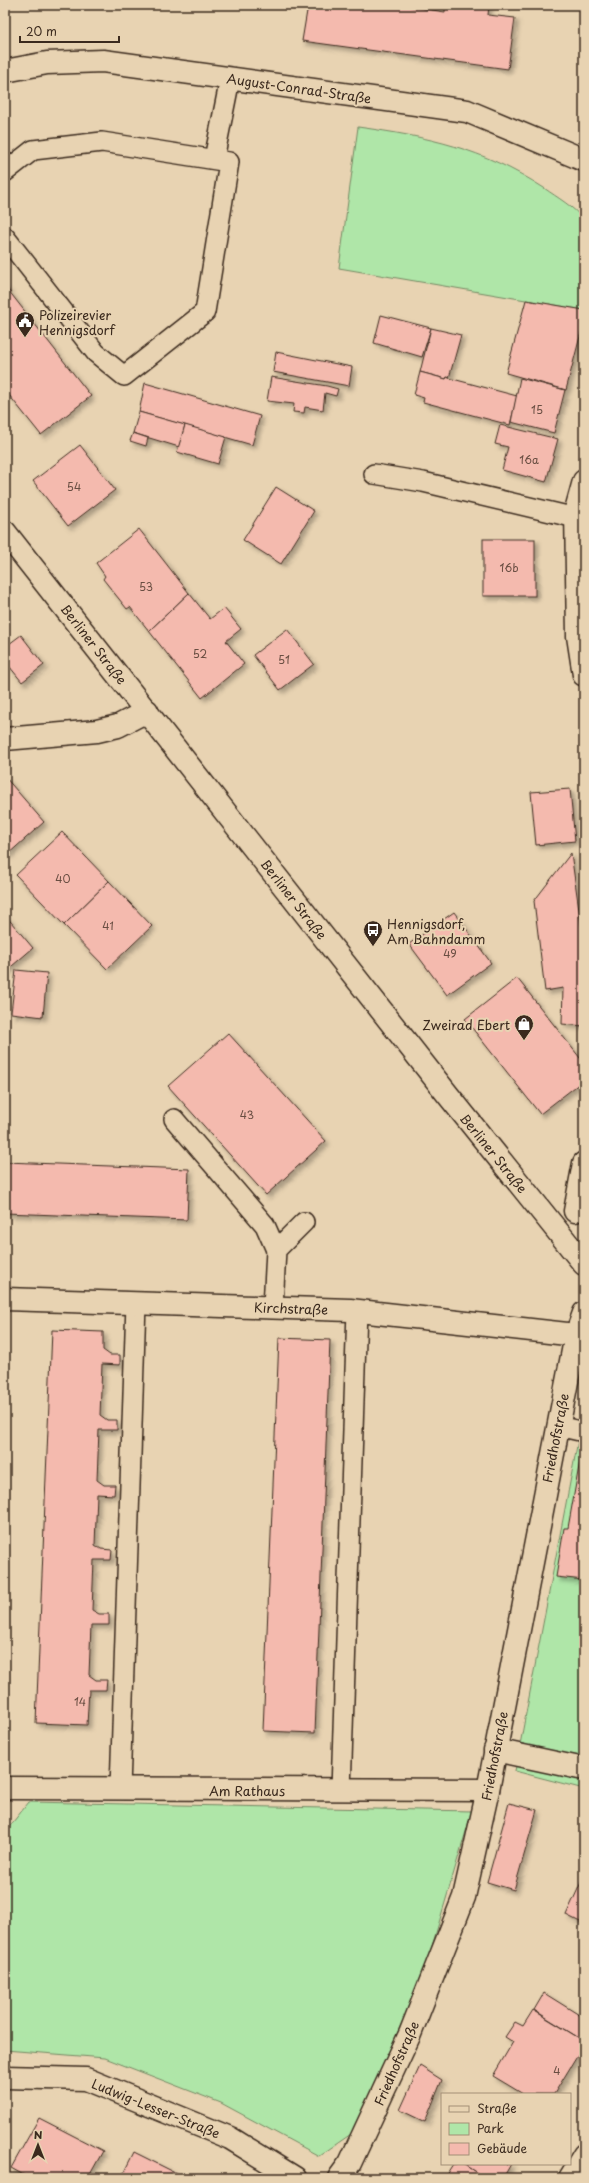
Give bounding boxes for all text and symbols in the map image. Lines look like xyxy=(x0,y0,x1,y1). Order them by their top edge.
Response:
scale bar xyxy=(20,18,119,44)
text: 20 m xyxy=(26,22,57,40)
street label: August-Conrad-Straße xyxy=(225,68,373,108)
place label: Polizeirevier Hennigsdorf xyxy=(39,305,116,339)
public building icon: Polizeirevier Hennigsdorf xyxy=(14,310,36,338)
house number: 15 xyxy=(531,401,543,418)
house number: 16a xyxy=(519,451,539,468)
house number: 54 xyxy=(67,478,81,495)
house number: 16b xyxy=(500,559,519,576)
house number: 53 xyxy=(139,578,153,595)
street label: Berliner Straße xyxy=(57,600,132,688)
house number: 52 xyxy=(193,645,207,662)
house number: 51 xyxy=(278,651,290,668)
street label: Berliner Straße xyxy=(257,855,332,943)
house number: 40 xyxy=(55,870,71,887)
place label: Hennigsdorf, Am Bahndamm xyxy=(387,914,485,948)
house number: 41 xyxy=(102,917,114,934)
bus stop icon: Hennigsdorf, Am Bahndamm xyxy=(362,919,384,947)
house number: 49 xyxy=(443,945,457,962)
shop icon: Zweirad Ebert xyxy=(513,1013,535,1041)
place label: Zweirad Ebert xyxy=(422,1015,510,1034)
house number: 43 xyxy=(240,1106,254,1123)
street label: Berliner Straße xyxy=(456,1109,532,1197)
street label: Kirchstraße xyxy=(254,1297,329,1319)
street label: Friedhofstraße xyxy=(537,1392,573,1484)
house number: 14 xyxy=(74,1693,86,1710)
street label: Friedhofstraße xyxy=(476,1710,512,1802)
street label: Am Rathaus xyxy=(209,1781,285,1800)
street label: Friedhofstraße xyxy=(369,2018,423,2108)
house number: 4 xyxy=(553,2062,561,2079)
street label: Ludwig-Lesser-Straße xyxy=(89,2074,223,2143)
legend xyxy=(441,2093,571,2165)
text: Straße xyxy=(477,2099,517,2117)
text: Park xyxy=(477,2119,504,2137)
north arrow xyxy=(18,2125,58,2165)
text: N xyxy=(34,2126,43,2143)
text: Gebäude xyxy=(477,2139,527,2157)

